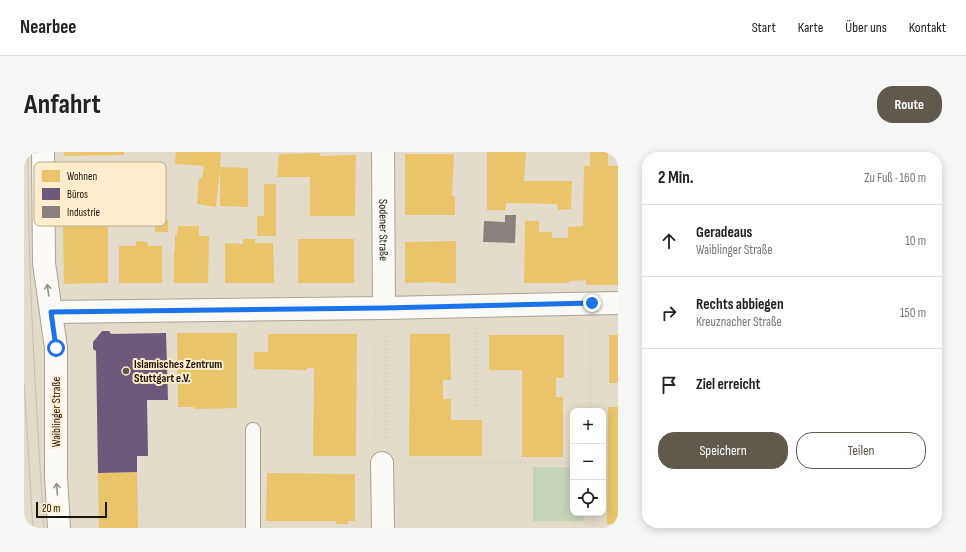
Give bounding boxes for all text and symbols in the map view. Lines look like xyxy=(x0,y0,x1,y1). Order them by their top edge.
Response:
text: Nearbee xyxy=(20,16,76,39)
text: Start xyxy=(752,19,776,36)
text: Karte xyxy=(798,19,823,36)
text: Über uns xyxy=(845,19,887,36)
text: Kontakt xyxy=(909,19,946,36)
button: Route xyxy=(877,86,942,123)
text: Anfahrt xyxy=(24,88,101,121)
legend xyxy=(34,162,166,226)
text: 2 Min. xyxy=(658,168,694,188)
text: Wohnen xyxy=(67,170,97,183)
text: Zu Fuß · 160 m xyxy=(864,170,926,186)
text: Büros xyxy=(67,188,88,201)
street label: Sodener Straße xyxy=(375,199,391,261)
text: Industrie xyxy=(67,206,100,219)
text: Geradeaus xyxy=(696,223,752,242)
icon: ahead xyxy=(658,230,680,252)
text: 10 m xyxy=(905,233,926,249)
text: Waiblinger Straße xyxy=(696,242,773,258)
one-way arrow xyxy=(44,284,52,297)
route end xyxy=(583,294,601,312)
text: Rechts abbiegen xyxy=(696,295,784,314)
icon: right xyxy=(658,302,680,324)
text: 150 m xyxy=(900,305,926,321)
text: Kreuznacher Straße xyxy=(696,314,782,330)
route start xyxy=(47,339,65,357)
place label: Islamisches Zentrum Stuttgart e.V. xyxy=(134,357,222,386)
marker: Islamisches Zentrum Stuttgart e.V. xyxy=(121,366,131,376)
icon: arrive xyxy=(658,374,680,396)
text: Ziel erreicht xyxy=(696,375,760,394)
street label: Waiblinger Straße xyxy=(49,377,64,447)
map controls xyxy=(570,408,606,516)
button: + xyxy=(570,408,606,444)
button: Speichern xyxy=(658,432,788,469)
button: Teilen xyxy=(796,432,926,469)
button: − xyxy=(570,444,606,480)
button: locate xyxy=(570,480,606,516)
one-way arrow xyxy=(53,483,60,496)
scale bar xyxy=(36,500,107,519)
text: 20 m xyxy=(42,502,60,515)

